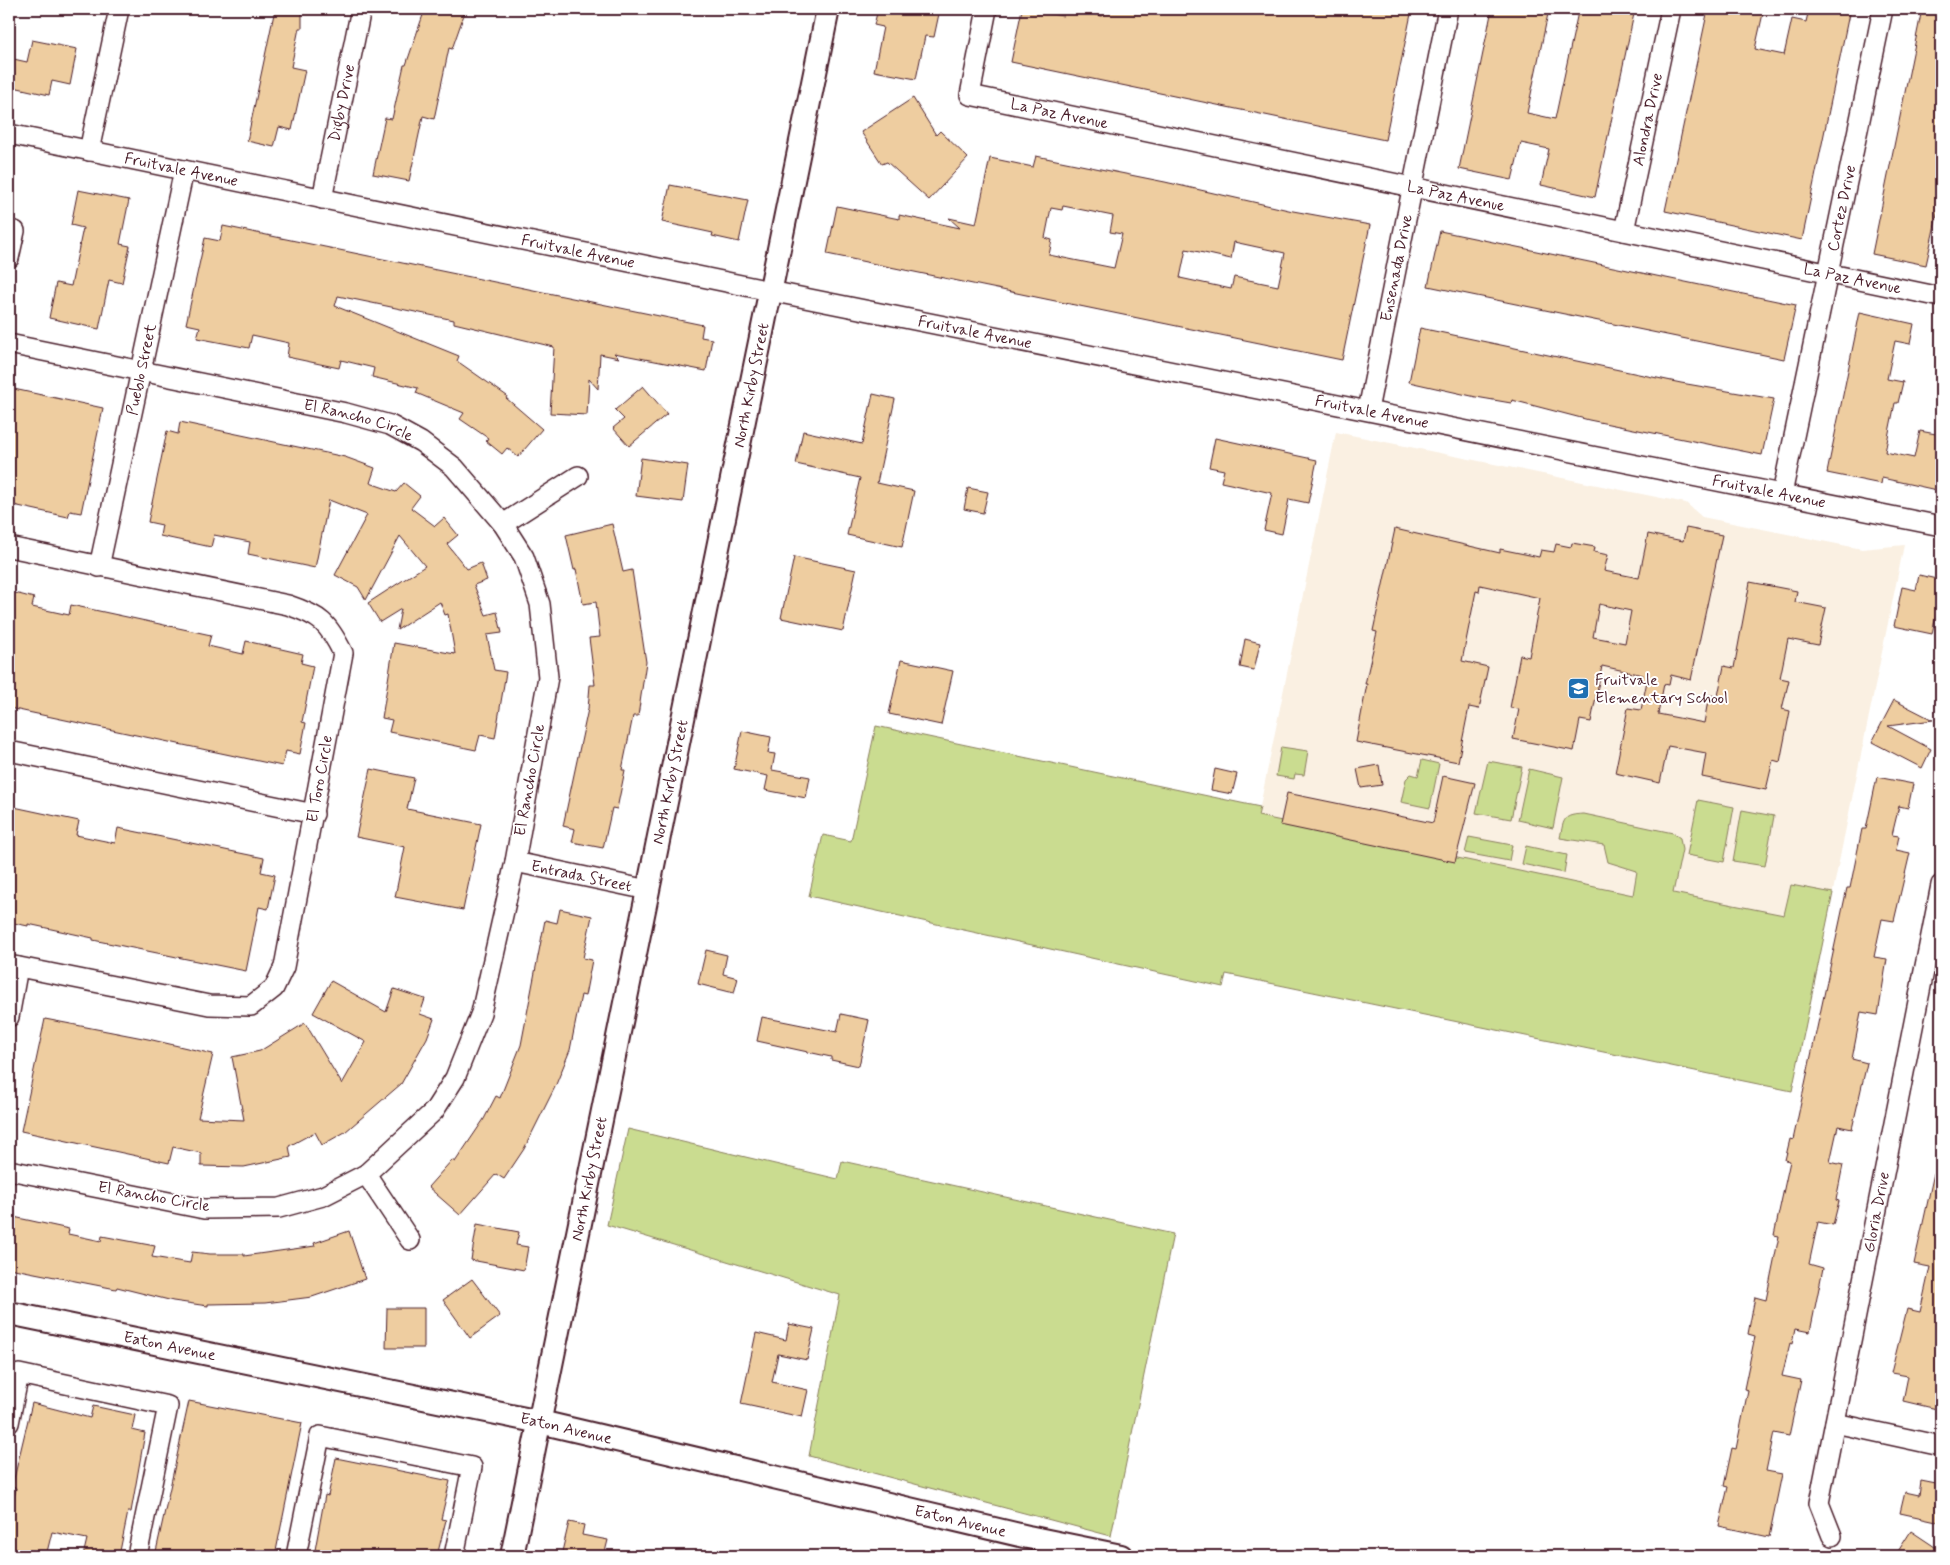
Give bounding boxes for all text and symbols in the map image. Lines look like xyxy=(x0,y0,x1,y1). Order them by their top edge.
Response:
street label: Digby Drive xyxy=(323,62,360,144)
street label: Alondra Drive xyxy=(1628,71,1668,168)
street label: La Paz Avenue xyxy=(1009,93,1111,134)
street label: Fruitvale Avenue xyxy=(123,148,240,192)
street label: Cortez Drive xyxy=(1822,163,1861,253)
street label: La Paz Avenue xyxy=(1405,176,1507,217)
street label: Ensenada Drive xyxy=(1375,212,1417,323)
street label: Fruitvale Avenue xyxy=(519,229,637,273)
street label: La Paz Avenue xyxy=(1802,258,1904,299)
street label: Fruitvale Avenue xyxy=(916,310,1034,354)
street label: Pueblo Street xyxy=(121,321,161,417)
street label: North Kirby Street xyxy=(728,321,774,449)
street label: Fruitvale Avenue xyxy=(1313,390,1431,433)
street label: El Rancho Circle xyxy=(302,394,418,447)
street label: Fruitvale Avenue xyxy=(1710,470,1828,513)
place label: Fruitvale Elementary School xyxy=(1595,670,1728,709)
school or university icon: Fruitvale Elementary School xyxy=(1567,677,1591,701)
street label: North Kirby Street xyxy=(647,718,693,846)
street label: El Rancho Circle xyxy=(510,722,550,838)
street label: El Toro Circle xyxy=(302,734,338,824)
street label: Entrada Street xyxy=(529,855,634,897)
street label: North Kirby Street xyxy=(566,1115,612,1243)
street label: Gloria Drive xyxy=(1858,1170,1895,1254)
street label: El Rancho Circle xyxy=(96,1177,212,1217)
street label: Eaton Avenue xyxy=(122,1326,218,1366)
street label: Eaton Avenue xyxy=(518,1408,614,1449)
street label: Eaton Avenue xyxy=(912,1500,1009,1542)

